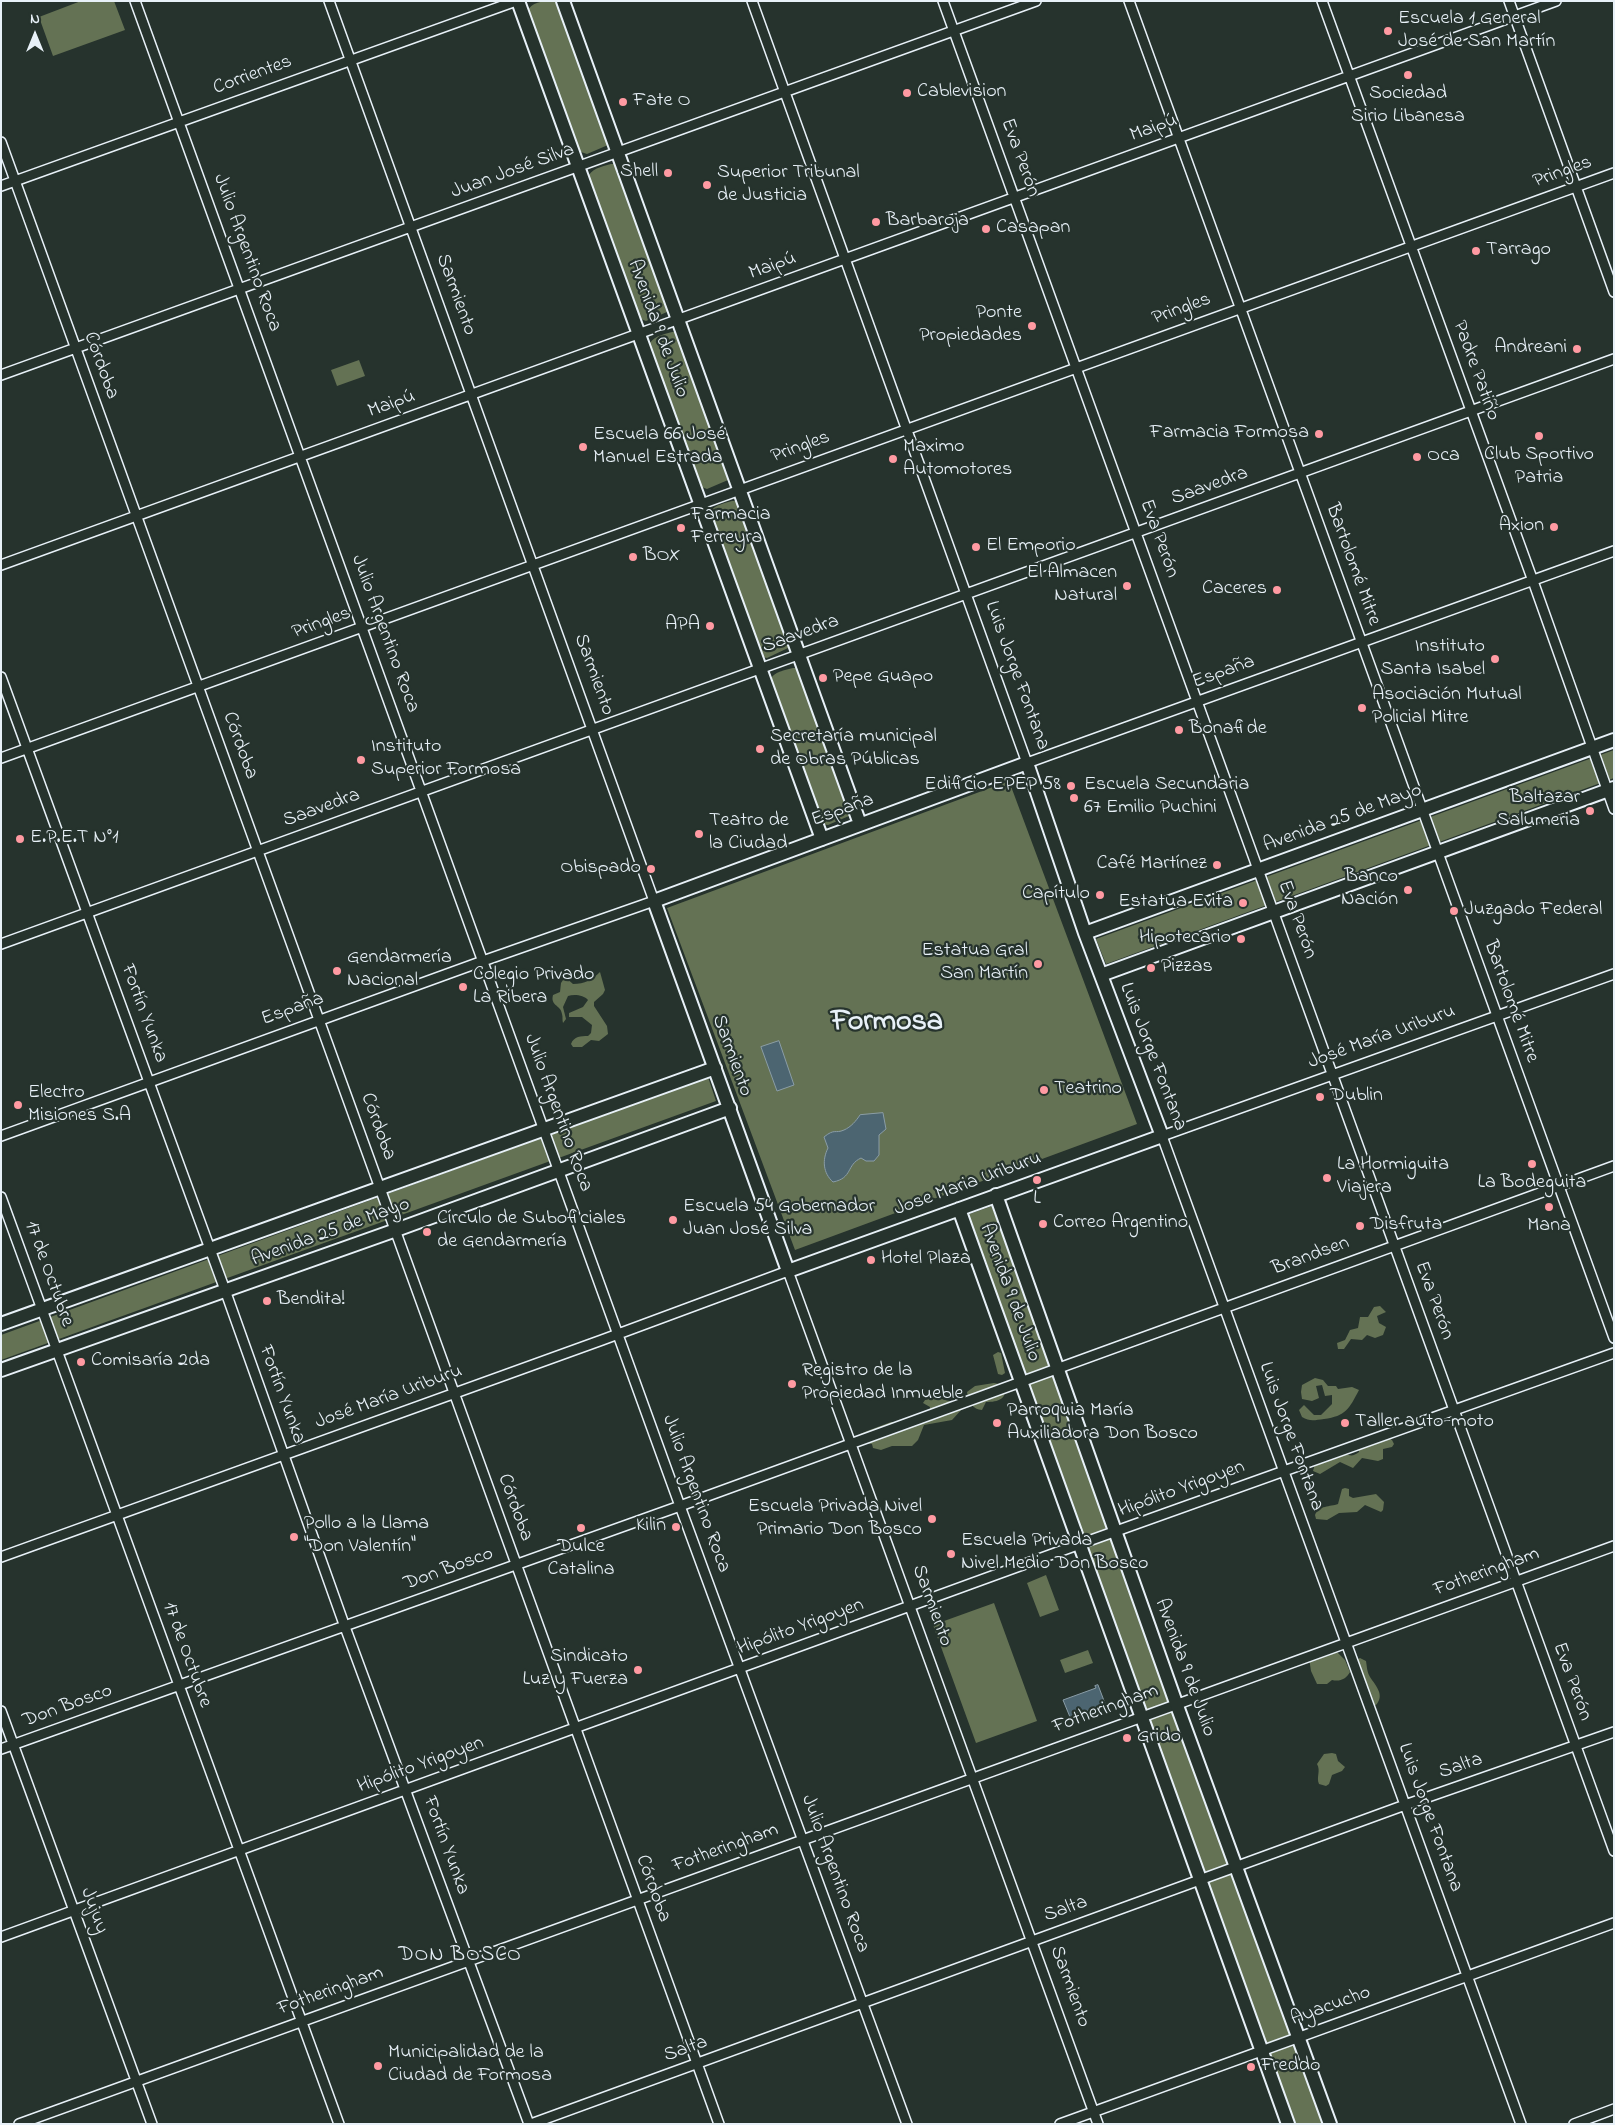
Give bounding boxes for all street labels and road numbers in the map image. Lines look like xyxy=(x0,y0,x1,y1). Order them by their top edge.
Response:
street label: Corrientes xyxy=(210,51,296,101)
street label: Maipú xyxy=(1127,109,1181,149)
street label: Eva Perón xyxy=(994,116,1044,200)
street label: Juan José Silva xyxy=(448,139,578,205)
street label: Pringles xyxy=(1530,151,1596,195)
street label: Julio Argentino Roca xyxy=(206,171,286,335)
street label: Maipú xyxy=(746,247,800,287)
street label: Sarmiento xyxy=(429,251,481,339)
street label: Avenida 9 de Julio xyxy=(621,257,693,401)
street label: Pringles xyxy=(1149,288,1215,332)
street label: Padre Patiño xyxy=(1446,318,1504,424)
street label: Córdoba xyxy=(77,329,123,403)
street label: Maipú xyxy=(365,385,419,425)
street label: Pringles xyxy=(768,426,834,470)
street label: Saavedra xyxy=(1168,462,1252,512)
street label: Eva Perón xyxy=(1133,497,1183,581)
street label: Bartolomé Mitre xyxy=(1319,501,1385,629)
street label: Julio Argentino Roca xyxy=(344,552,424,716)
street label: Luis Jorge Fontana xyxy=(978,598,1054,754)
street label: Pringles xyxy=(289,602,355,646)
street label: Saavedra xyxy=(759,610,843,660)
street label: Sarmiento xyxy=(567,631,619,719)
street label: España xyxy=(1190,651,1258,695)
street label: Córdoba xyxy=(216,709,262,783)
street label: Avenida 25 de Mayo xyxy=(1261,779,1425,859)
street label: Saavedra xyxy=(280,784,364,834)
street label: España xyxy=(809,789,877,833)
street label: Eva Perón xyxy=(1271,878,1321,962)
street label: Bartolomé Mitre xyxy=(1477,938,1543,1066)
street label: Fortín Yunka xyxy=(114,962,172,1066)
street label: Luis Jorge Fontana xyxy=(1113,980,1191,1134)
street label: España xyxy=(259,988,327,1032)
street label: José María Uriburu xyxy=(1305,1000,1459,1076)
street label: Sarmiento xyxy=(705,1012,757,1100)
street label: Julio Argentino Roca xyxy=(517,1031,597,1195)
street label: Córdoba xyxy=(354,1090,400,1164)
street label: Jose Maria Uriburu xyxy=(891,1147,1045,1223)
street label: Avenida 25 de Mayo xyxy=(249,1193,413,1273)
street label: 17 de Octubre xyxy=(18,1218,78,1330)
street label: Avenida 9 de Julio xyxy=(973,1221,1045,1365)
street label: Brandsen xyxy=(1269,1232,1353,1282)
street label: Eva Perón xyxy=(1408,1259,1458,1343)
street label: Fortín Yunka xyxy=(252,1343,310,1447)
street label: Luis Jorge Fontana xyxy=(1252,1359,1328,1515)
street label: José María Uriburu xyxy=(312,1360,466,1436)
street label: Julio Argentino Roca xyxy=(655,1412,735,1576)
street label: Hipólito Yrigoyen xyxy=(1116,1456,1248,1524)
street label: Córdoba xyxy=(491,1471,537,1545)
street label: Don Bosco xyxy=(401,1543,497,1597)
street label: Fotheringham xyxy=(1431,1543,1543,1603)
street label: Sarmiento xyxy=(905,1562,957,1650)
street label: Hipólito Yrigoyen xyxy=(735,1594,867,1662)
street label: Avenida 9 de Julio xyxy=(1148,1596,1220,1740)
street label: 17 de Octubre xyxy=(156,1599,216,1711)
street label: Eva Perón xyxy=(1546,1640,1596,1724)
street label: Don Bosco xyxy=(20,1680,116,1734)
street label: Fotheringham xyxy=(1050,1680,1162,1740)
street label: Hipólito Yrigoyen xyxy=(355,1732,487,1800)
street label: Luis Jorge Fontana xyxy=(1391,1740,1467,1896)
street label: Salta xyxy=(1436,1748,1486,1786)
street label: Julio Argentino Roca xyxy=(794,1792,874,1956)
street label: Fortín Yunka xyxy=(416,1794,474,1898)
street label: Fotheringham xyxy=(670,1819,782,1879)
street label: Córdoba xyxy=(629,1852,675,1926)
street label: Jujuy xyxy=(74,1885,112,1937)
street label: Salta xyxy=(1041,1891,1091,1929)
street label: Sarmiento xyxy=(1043,1943,1095,2031)
street label: Fotheringham xyxy=(275,1962,387,2022)
street label: Ayacucho xyxy=(1288,1981,1374,2033)
street label: Salta xyxy=(661,2031,711,2069)

